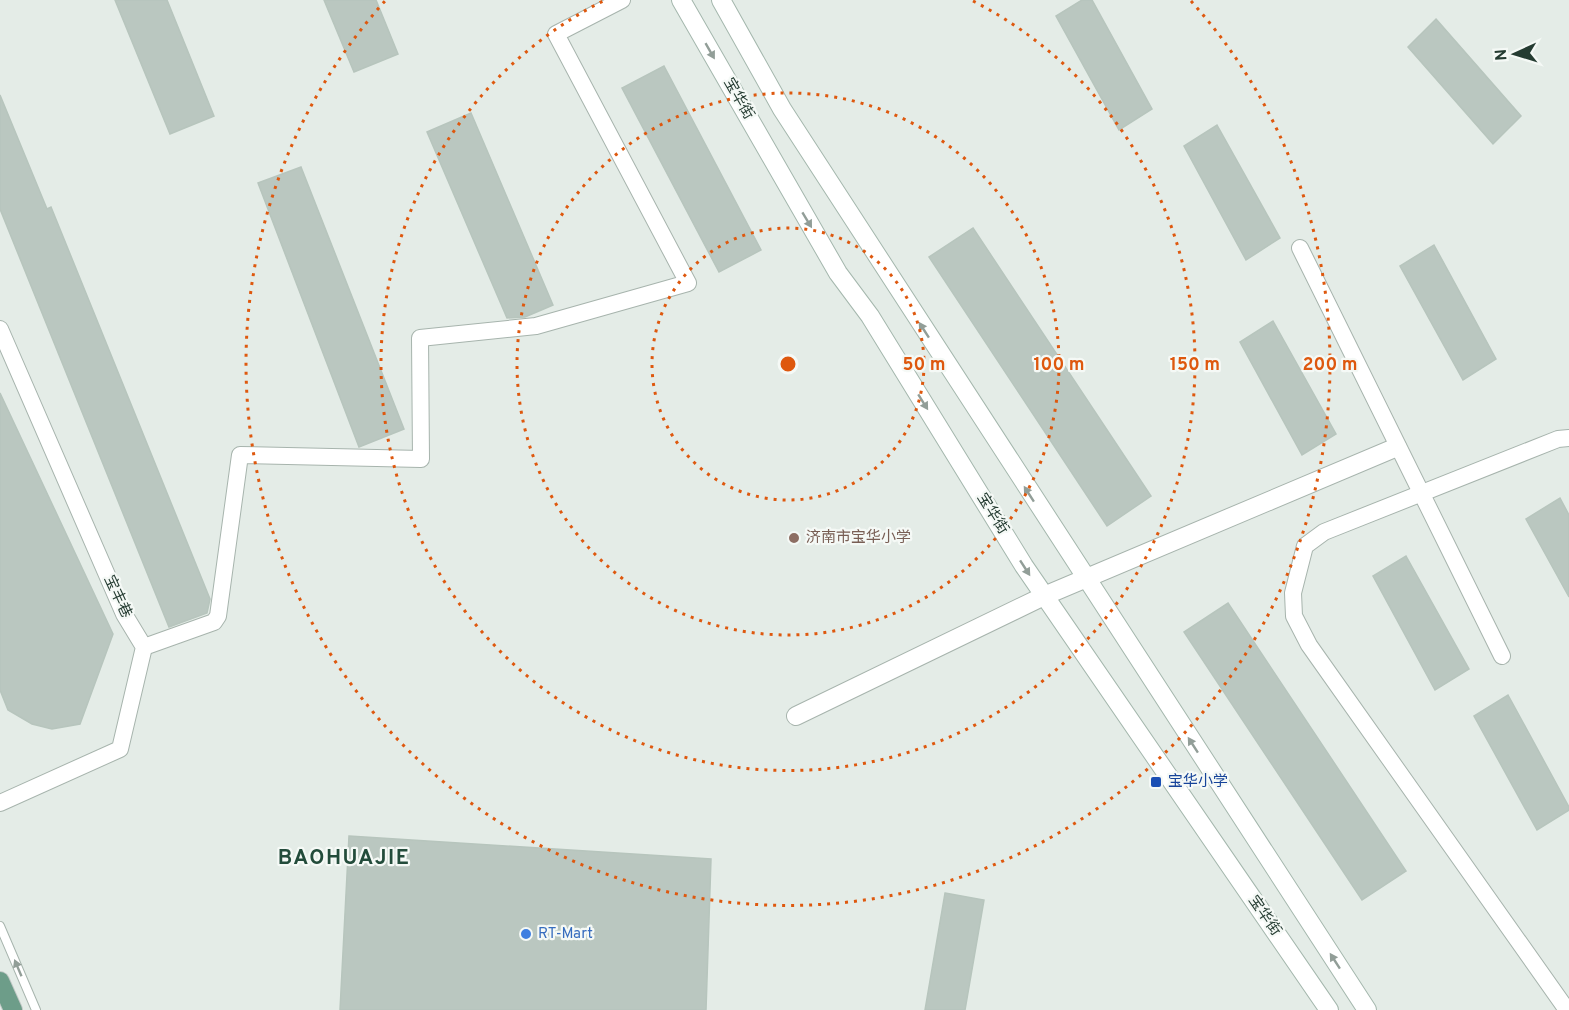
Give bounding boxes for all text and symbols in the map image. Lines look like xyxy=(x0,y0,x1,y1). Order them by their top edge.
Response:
north arrow xyxy=(1485,24,1545,84)
one-way arrow xyxy=(705,43,715,60)
text: N xyxy=(1492,48,1512,61)
street label: 宝华街 xyxy=(719,74,758,123)
one-way arrow xyxy=(801,212,812,228)
one-way arrow xyxy=(918,322,929,338)
centre of rings xyxy=(778,354,798,374)
text: 50 m xyxy=(902,354,946,377)
text: 100 m xyxy=(1033,354,1085,377)
text: 150 m xyxy=(1170,354,1220,377)
text: 200 m xyxy=(1302,354,1358,377)
one-way arrow xyxy=(917,394,928,410)
one-way arrow xyxy=(1024,486,1035,502)
street label: 宝华街 xyxy=(972,489,1013,538)
place label: 济南市宝华小学 xyxy=(806,528,911,548)
marker: 济南市宝华小学 xyxy=(787,531,801,545)
one-way arrow xyxy=(1020,560,1031,576)
street label: 宝丰巷 xyxy=(99,573,135,621)
one-way arrow xyxy=(1188,737,1199,753)
place label: 宝华小学 xyxy=(1168,772,1228,792)
marker: 宝华小学 xyxy=(1149,775,1163,789)
district label: BAOHUAJIE xyxy=(278,845,410,872)
street label: 宝华街 xyxy=(1243,892,1286,940)
place label: RT-Mart xyxy=(538,925,593,944)
marker: RT-Mart xyxy=(519,927,533,941)
one-way arrow xyxy=(1329,953,1340,969)
one-way arrow xyxy=(13,959,22,977)

